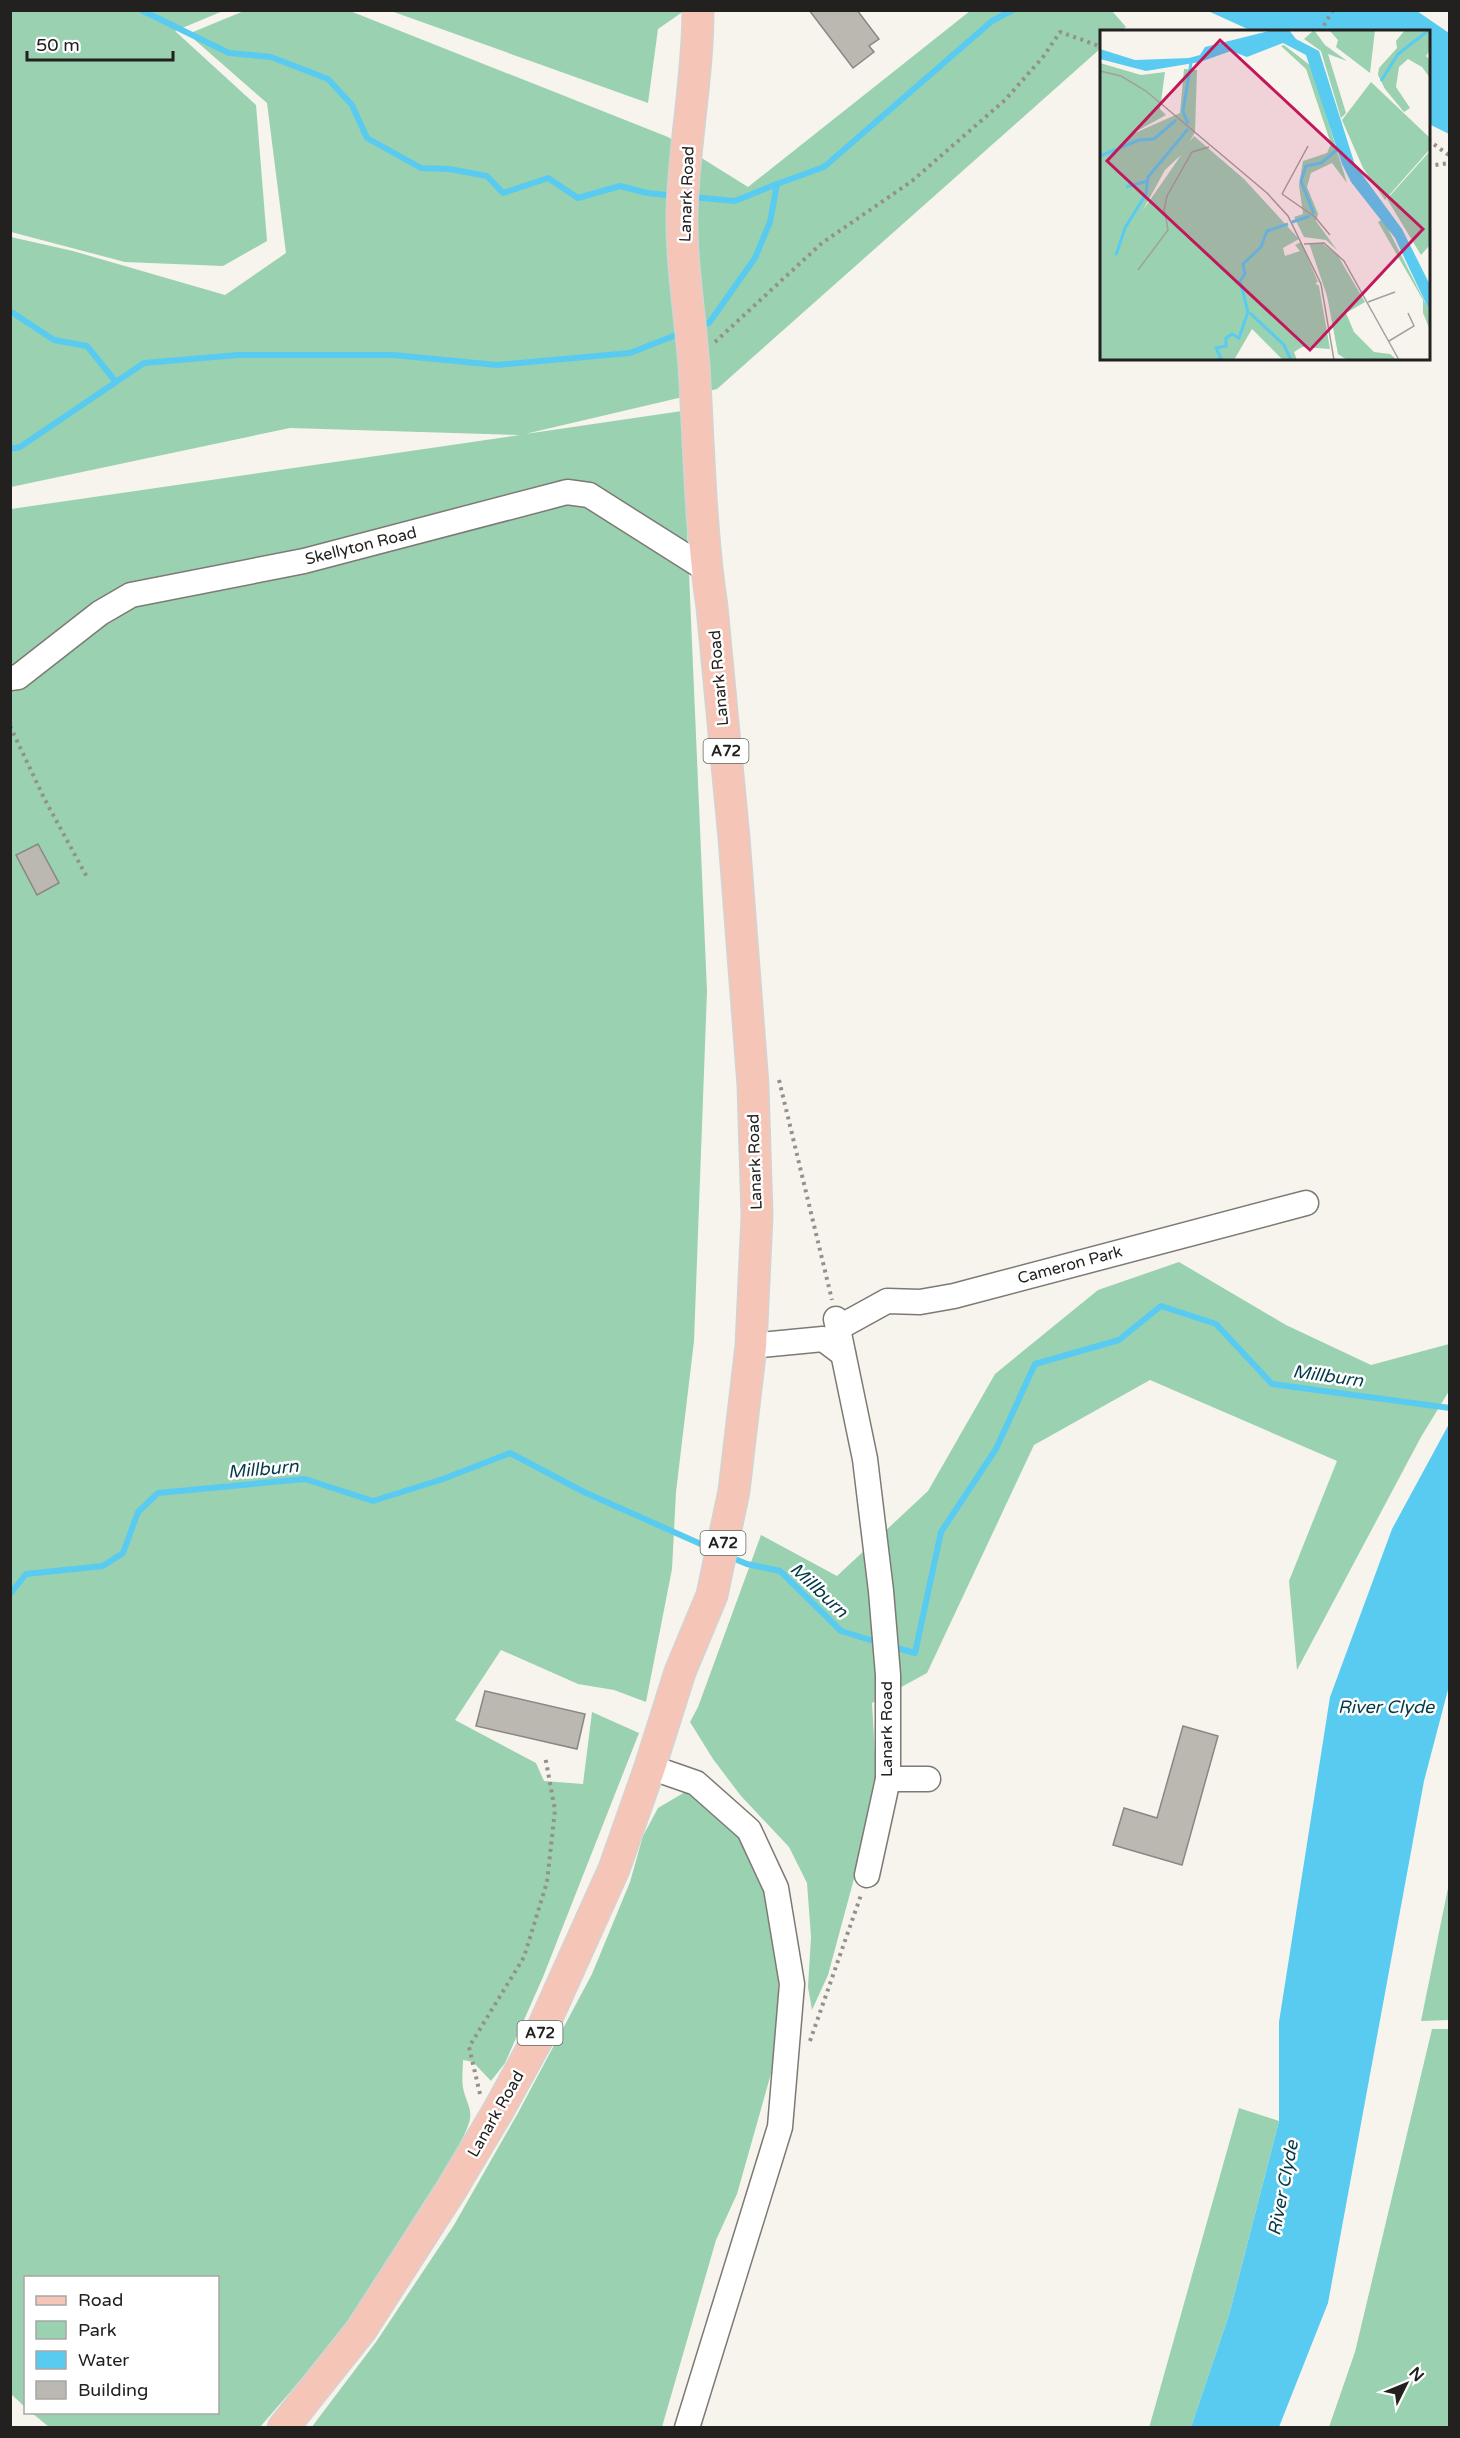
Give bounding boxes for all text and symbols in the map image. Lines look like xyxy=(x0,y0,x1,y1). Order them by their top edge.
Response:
scale bar xyxy=(27,24,172,62)
inset map xyxy=(1100,30,1430,360)
text: 50 m xyxy=(36,34,80,56)
street label: Lanark Road xyxy=(675,146,699,242)
street label: Skellyton Road xyxy=(303,522,419,570)
street label: Lanark Road xyxy=(705,629,733,727)
road number: A72 xyxy=(704,739,748,763)
street label: Lanark Road xyxy=(743,1114,767,1210)
street label: Cameron Park xyxy=(1015,1241,1125,1289)
water label: Millburn xyxy=(1291,1360,1366,1392)
water label: Millburn xyxy=(227,1455,300,1483)
road number: A72 xyxy=(700,1531,746,1555)
water label: Millburn xyxy=(786,1558,853,1623)
street label: Lanark Road xyxy=(877,1681,897,1777)
water label: River Clyde xyxy=(1338,1696,1435,1718)
road number: A72 xyxy=(518,2021,562,2045)
street label: Lanark Road xyxy=(463,2067,529,2161)
water label: River Clyde xyxy=(1263,2138,1303,2237)
legend xyxy=(24,2276,219,2414)
text: Road xyxy=(78,2289,123,2311)
text: Park xyxy=(78,2319,117,2341)
text: Water xyxy=(78,2349,129,2371)
north arrow xyxy=(1376,2354,1436,2414)
text: N xyxy=(1405,2363,1428,2386)
text: Building xyxy=(78,2379,148,2401)

